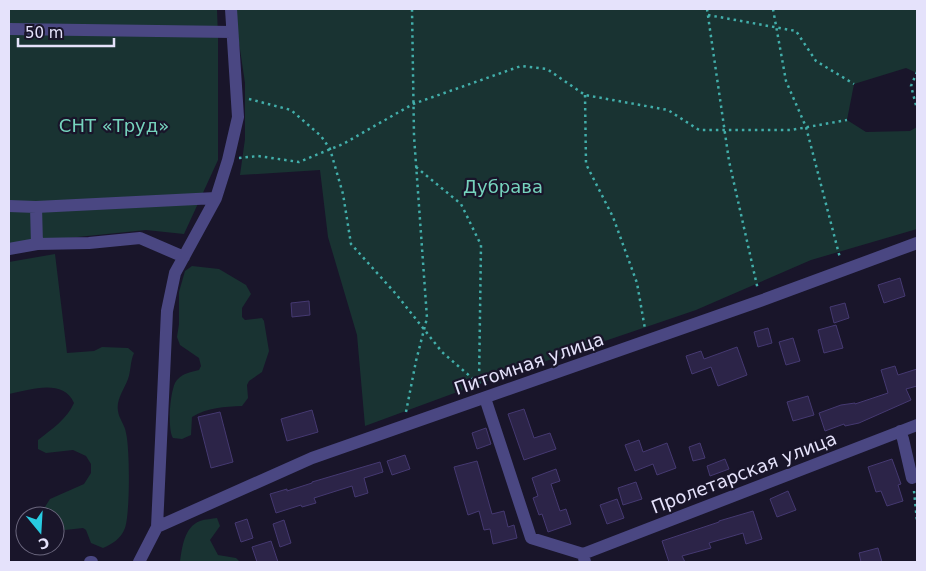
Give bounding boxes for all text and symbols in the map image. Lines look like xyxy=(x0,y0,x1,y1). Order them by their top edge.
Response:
scale bar xyxy=(18,15,114,47)
text: 50 m xyxy=(25,24,63,42)
park label: СНТ «Труд» xyxy=(59,115,169,136)
park label: Дубрава xyxy=(463,176,543,197)
street label: Питомная улица xyxy=(451,328,606,399)
street label: Пролетарская улица xyxy=(648,427,840,518)
north arrow xyxy=(15,506,65,556)
text: С xyxy=(37,534,51,553)

